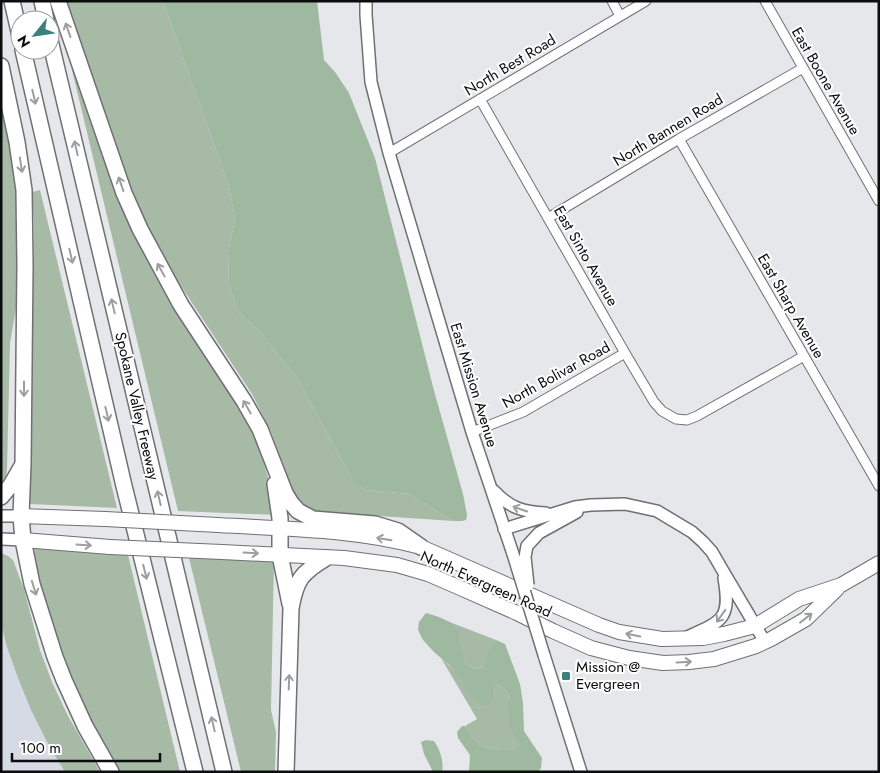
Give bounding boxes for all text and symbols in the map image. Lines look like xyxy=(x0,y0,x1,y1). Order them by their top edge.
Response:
north arrow xyxy=(10,10,60,60)
one-way arrow xyxy=(63,23,72,38)
street label: East Boone Avenue xyxy=(786,23,866,139)
street label: North Best Road xyxy=(460,29,560,101)
text: N xyxy=(12,32,35,51)
street label: North Bannen Road xyxy=(609,88,727,172)
one-way arrow xyxy=(30,89,39,105)
one-way arrow xyxy=(71,140,80,156)
one-way arrow xyxy=(16,157,26,173)
one-way arrow xyxy=(116,176,125,192)
street label: East Sinto Avenue xyxy=(548,202,624,311)
one-way arrow xyxy=(67,247,76,263)
street label: East Sharp Avenue xyxy=(752,249,830,363)
one-way arrow xyxy=(156,263,166,277)
one-way arrow xyxy=(108,299,117,315)
street label: East Mission Avenue xyxy=(445,320,503,450)
street label: Spokane Valley Freeway xyxy=(109,330,165,483)
street label: North Bolivar Road xyxy=(498,336,614,414)
one-way arrow xyxy=(19,380,29,397)
one-way arrow xyxy=(242,401,252,415)
one-way arrow xyxy=(103,406,112,422)
one-way arrow xyxy=(154,491,163,507)
one-way arrow xyxy=(512,503,528,513)
one-way arrow xyxy=(377,534,393,544)
one-way arrow xyxy=(76,540,92,549)
street label: North Evergreen Road xyxy=(417,545,555,623)
one-way arrow xyxy=(242,549,258,558)
one-way arrow xyxy=(141,564,150,580)
one-way arrow xyxy=(29,580,39,596)
one-way arrow xyxy=(716,609,726,623)
one-way arrow xyxy=(799,612,812,623)
one-way arrow xyxy=(626,629,642,639)
place label: Mission @ Evergreen xyxy=(576,656,641,695)
one-way arrow xyxy=(676,657,692,667)
marker: Mission @ Evergreen xyxy=(560,670,572,682)
one-way arrow xyxy=(284,675,293,691)
one-way arrow xyxy=(208,717,217,733)
scale bar xyxy=(12,730,160,762)
text: 100 m xyxy=(20,737,61,759)

